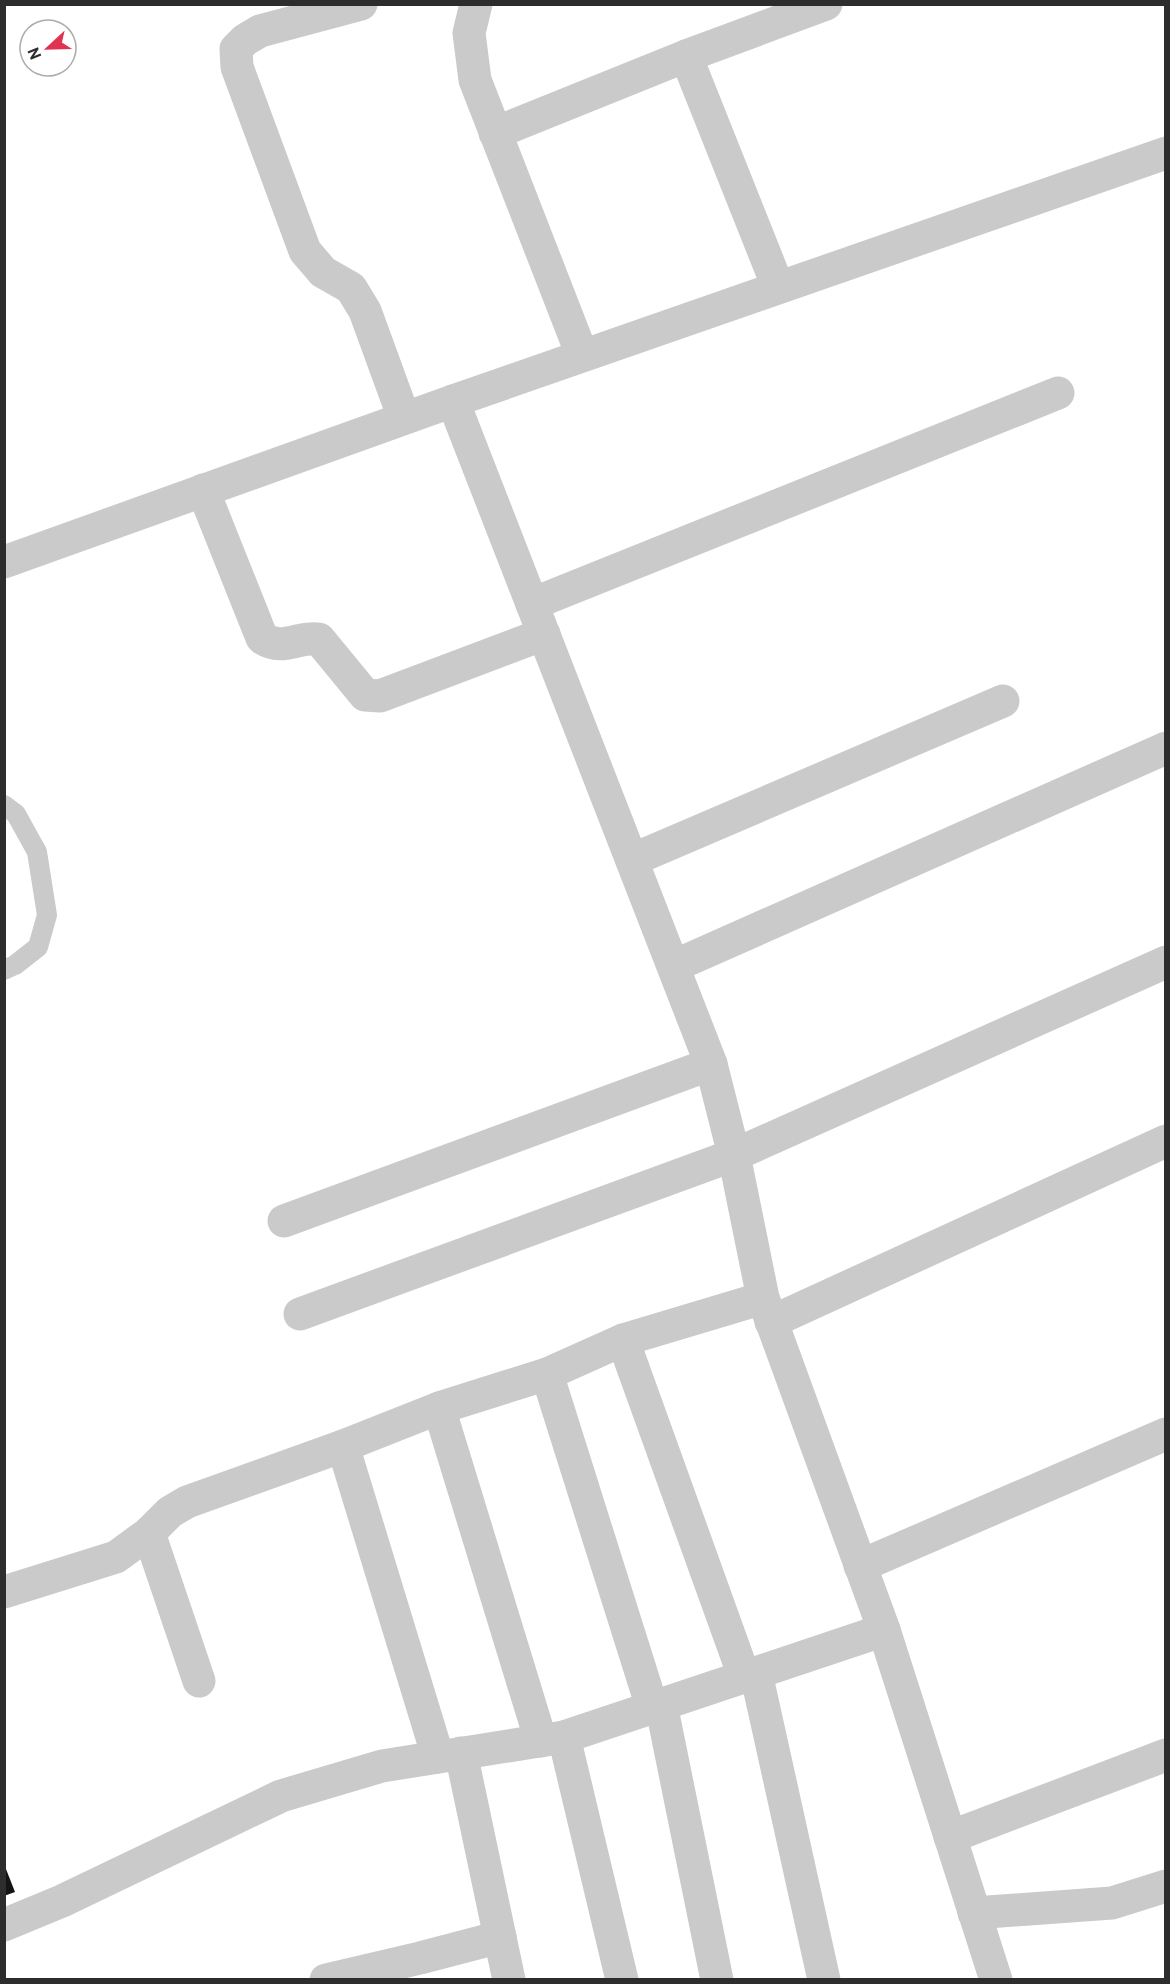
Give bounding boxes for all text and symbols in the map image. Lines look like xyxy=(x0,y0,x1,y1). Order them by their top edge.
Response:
north arrow xyxy=(18,18,78,78)
text: N xyxy=(25,44,47,62)

